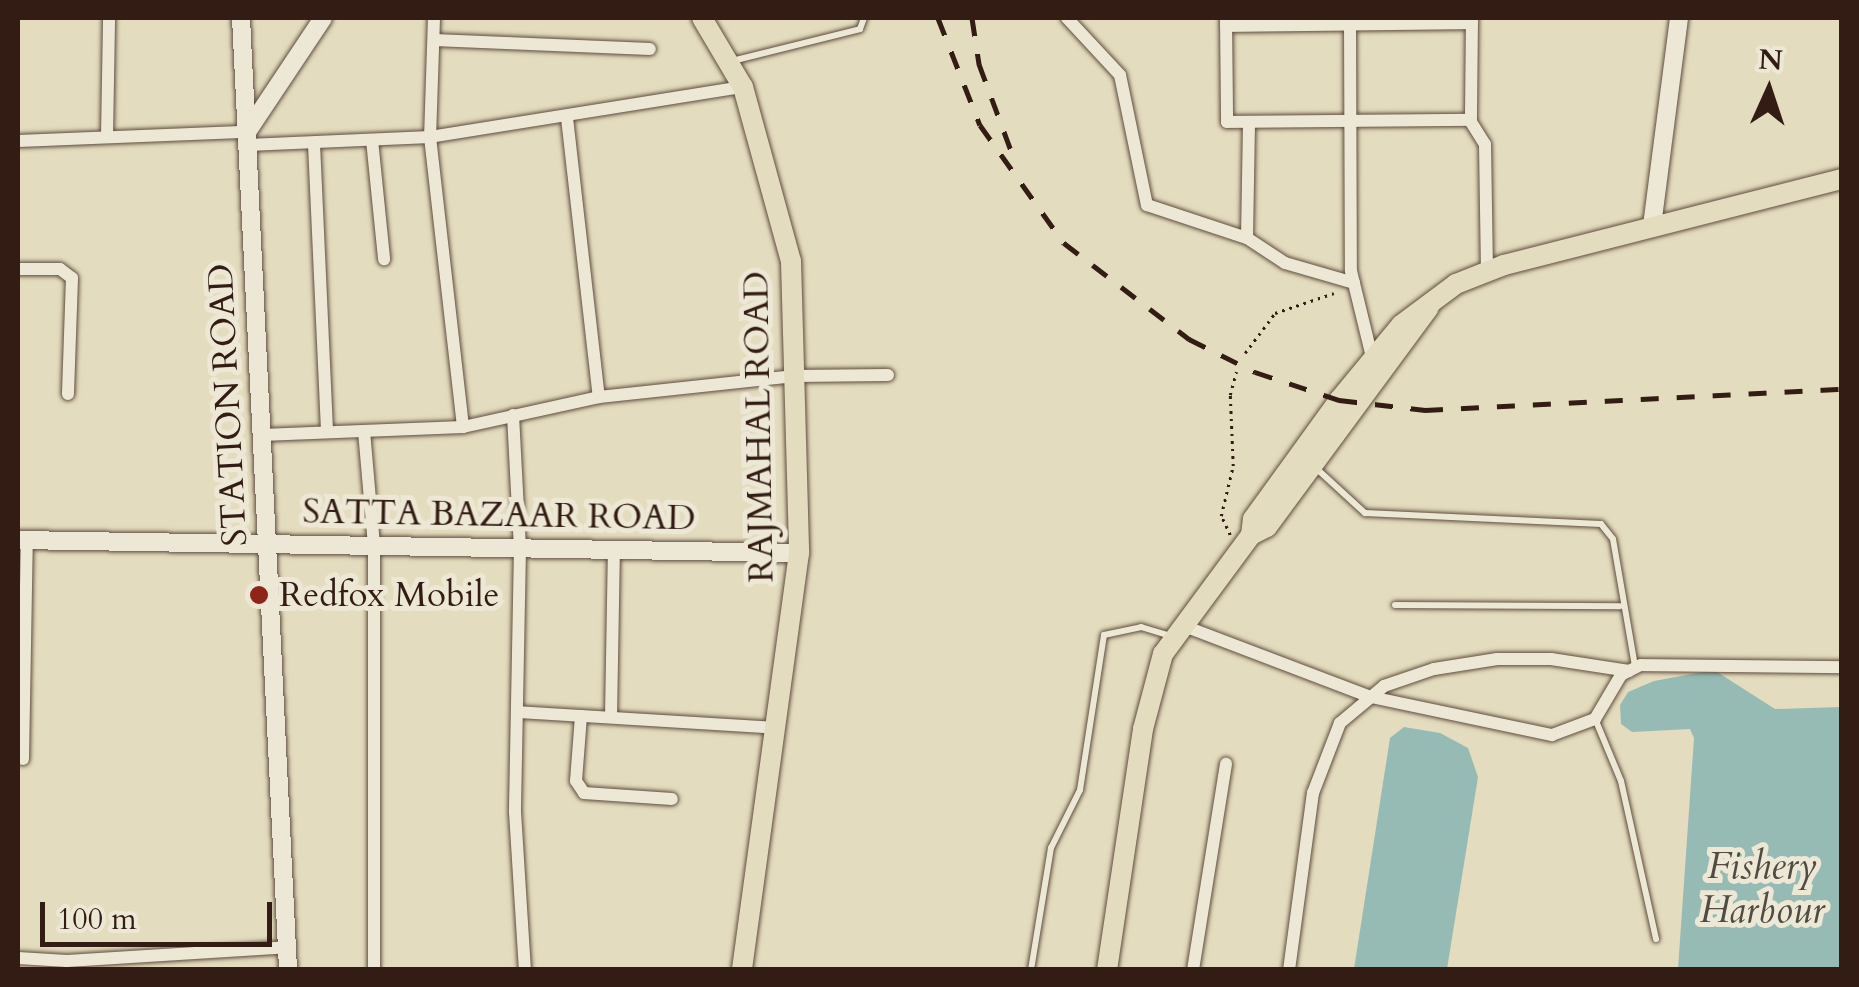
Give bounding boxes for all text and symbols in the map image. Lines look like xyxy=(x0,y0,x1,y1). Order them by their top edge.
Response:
north arrow xyxy=(1719,40,1819,140)
text: N xyxy=(1757,40,1784,80)
street label: STATION ROAD xyxy=(200,263,256,547)
street label: RAJMAHAL ROAD xyxy=(735,271,783,583)
street label: SATTA BAZAAR ROAD xyxy=(302,491,696,539)
place label: Redfox Mobile xyxy=(279,574,499,616)
marker: Redfox Mobile xyxy=(248,584,270,606)
water label: Fishery Harbour xyxy=(1699,844,1825,934)
scale bar xyxy=(45,882,278,944)
text: 100 m xyxy=(57,899,137,940)

